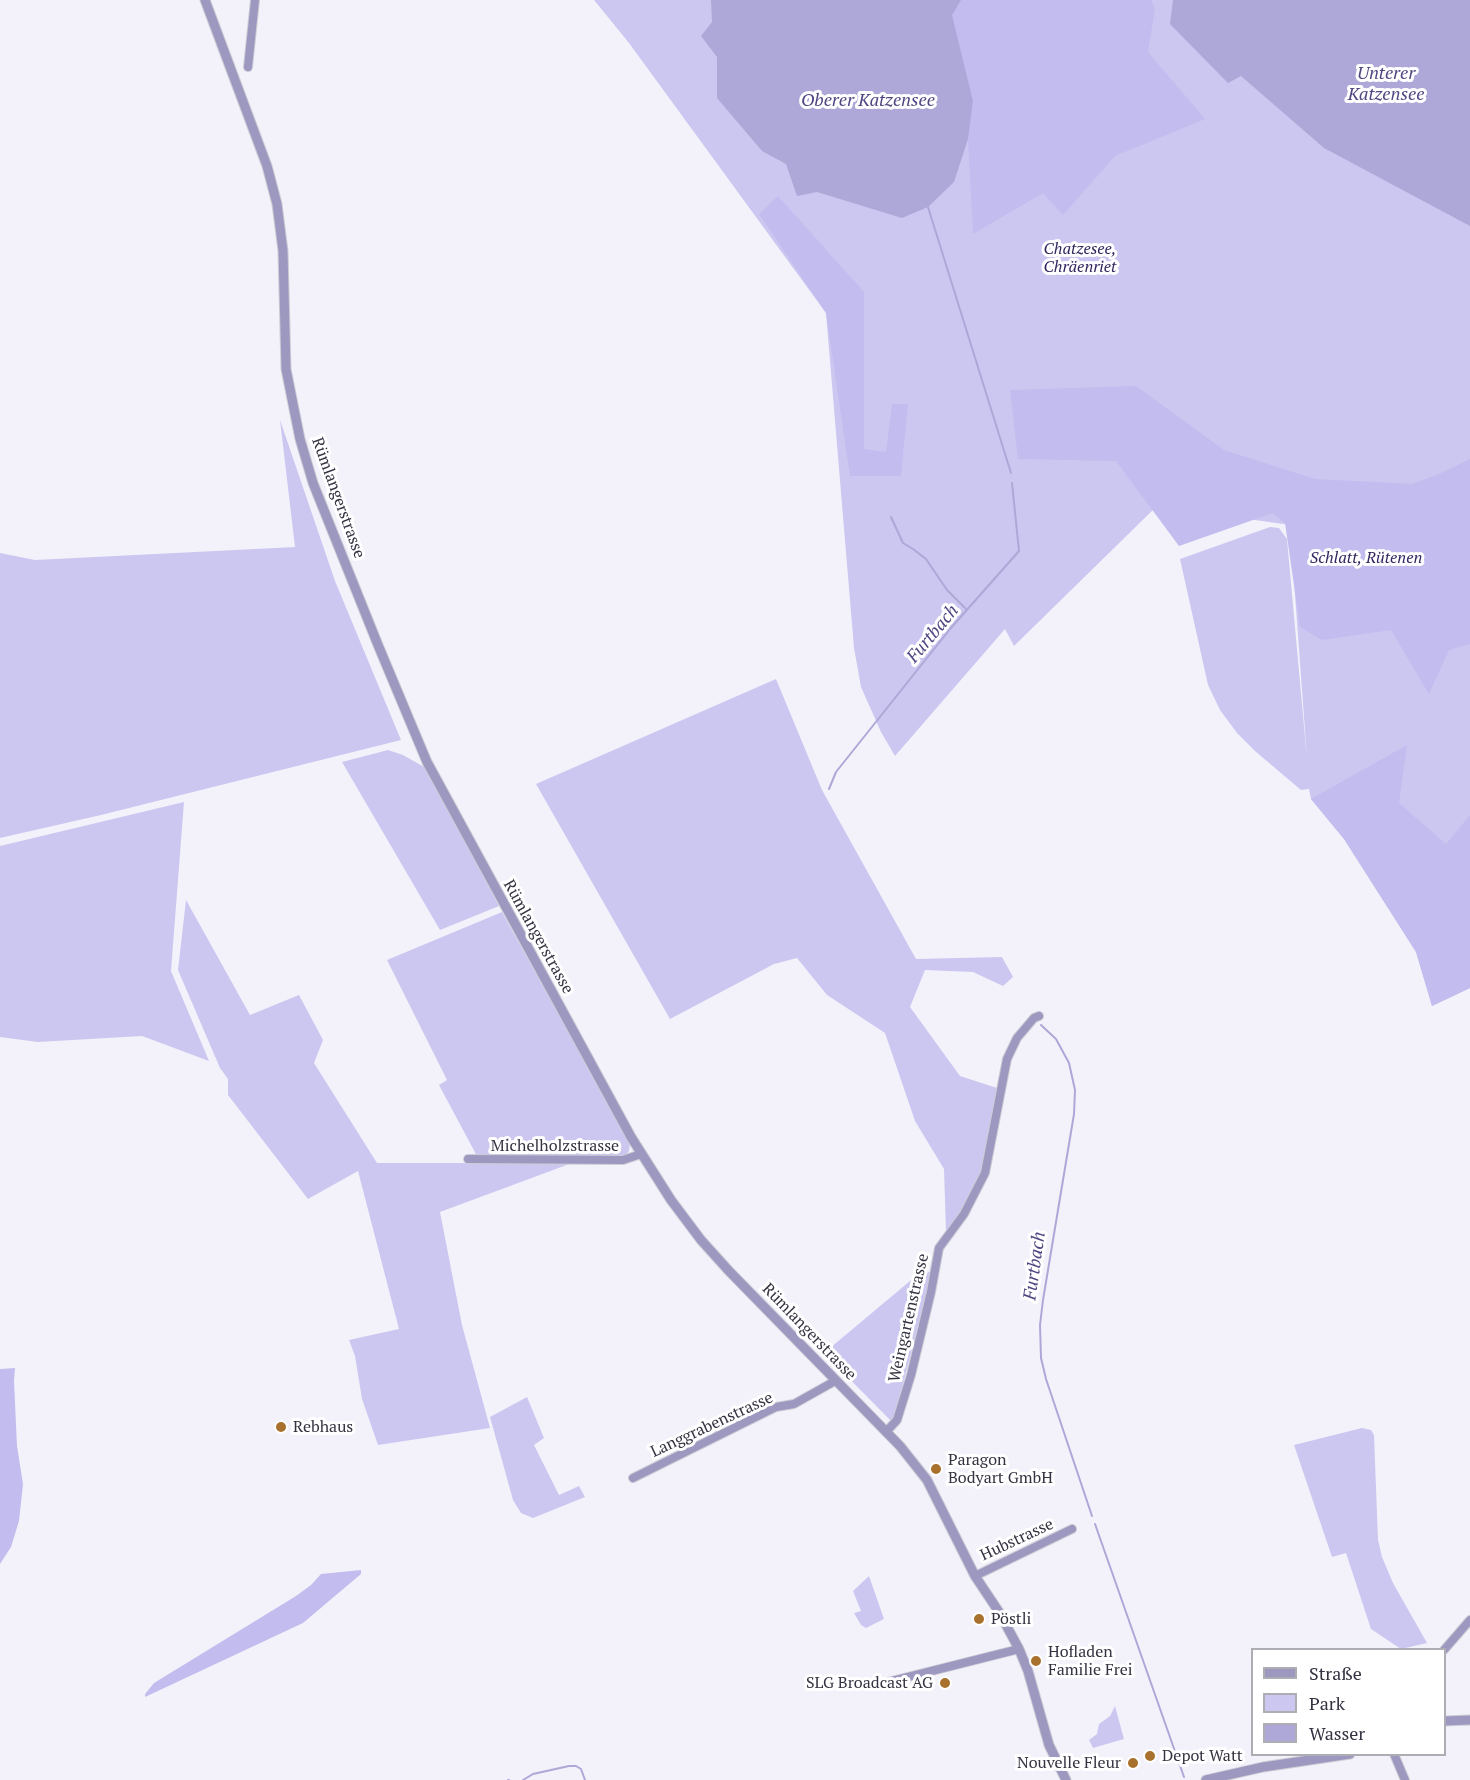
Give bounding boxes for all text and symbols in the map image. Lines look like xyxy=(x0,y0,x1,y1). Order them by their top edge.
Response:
water label: Unterer Katzensee xyxy=(1348,63,1424,106)
water label: Oberer Katzensee xyxy=(801,90,935,112)
park label: Chatzesee, Chräenriet xyxy=(1044,239,1116,277)
street label: Rümlangerstrasse xyxy=(307,435,369,561)
park label: Schlatt, Rütenen xyxy=(1310,548,1422,568)
water label: Furtbach xyxy=(903,601,963,667)
street label: Rümlangerstrasse xyxy=(499,877,577,997)
street label: Michelholzstrasse xyxy=(491,1136,619,1156)
water label: Furtbach xyxy=(1020,1230,1050,1302)
street label: Weingartenstrasse xyxy=(885,1252,933,1384)
street label: Rümlangerstrasse xyxy=(758,1280,860,1384)
street label: Langgrabenstrasse xyxy=(648,1388,776,1462)
place label: Rebhaus xyxy=(293,1417,353,1437)
marker: Rebhaus xyxy=(274,1420,288,1434)
place label: Paragon Bodyart GmbH xyxy=(948,1450,1053,1488)
marker: Paragon Bodyart GmbH xyxy=(929,1462,943,1476)
street label: Hubstrasse xyxy=(977,1515,1057,1565)
place label: Pöstli xyxy=(991,1609,1031,1629)
marker: Pöstli xyxy=(972,1612,986,1626)
place label: Hofladen Familie Frei xyxy=(1048,1642,1133,1680)
legend xyxy=(1251,1648,1446,1756)
marker: Hofladen Familie Frei xyxy=(1029,1654,1043,1668)
text: Straße xyxy=(1309,1661,1362,1685)
place label: SLG Broadcast AG xyxy=(806,1673,933,1693)
marker: SLG Broadcast AG xyxy=(938,1676,952,1690)
text: Park xyxy=(1309,1691,1345,1715)
text: Wasser xyxy=(1309,1721,1365,1745)
place label: Depot Watt xyxy=(1162,1746,1243,1766)
marker: Depot Watt xyxy=(1143,1749,1157,1763)
place label: Nouvelle Fleur xyxy=(1017,1753,1121,1773)
marker: Nouvelle Fleur xyxy=(1126,1756,1140,1770)

